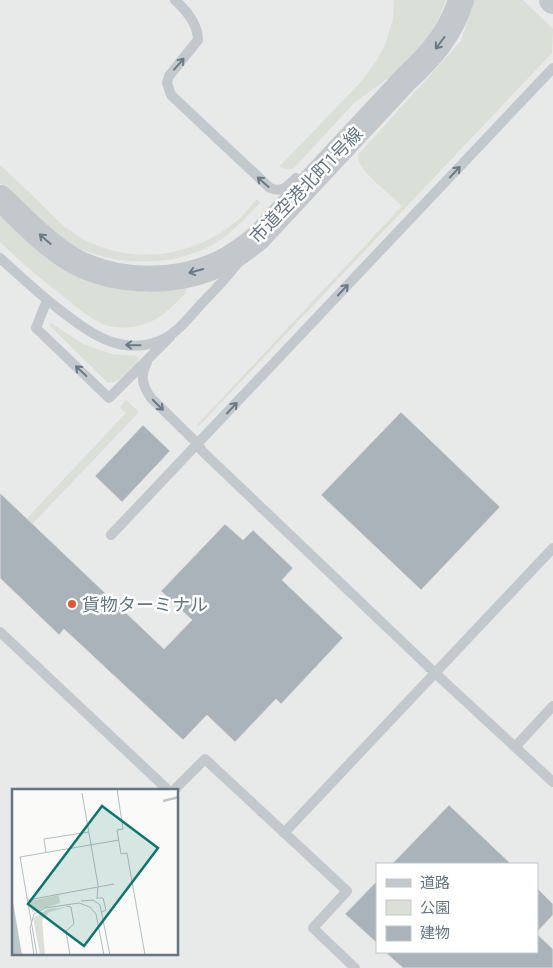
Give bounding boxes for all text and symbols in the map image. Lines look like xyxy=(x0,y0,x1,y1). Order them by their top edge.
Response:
one-way arrow xyxy=(435,36,445,50)
one-way arrow xyxy=(173,58,184,71)
street label: 市道空港北町1号線 xyxy=(245,123,367,247)
one-way arrow xyxy=(449,166,461,178)
one-way arrow xyxy=(257,177,270,188)
one-way arrow xyxy=(38,233,51,244)
one-way arrow xyxy=(189,267,205,277)
one-way arrow xyxy=(337,284,349,296)
one-way arrow xyxy=(126,340,142,349)
one-way arrow xyxy=(74,365,87,377)
one-way arrow xyxy=(151,398,163,410)
one-way arrow xyxy=(226,402,238,414)
place label: 貨物ターミナル xyxy=(82,594,208,615)
marker: 貨物ターミナル xyxy=(66,598,78,610)
inset map xyxy=(12,789,179,956)
legend xyxy=(376,863,538,953)
text: 道路 xyxy=(420,874,450,892)
text: 公園 xyxy=(420,899,450,917)
text: 建物 xyxy=(420,924,450,942)

